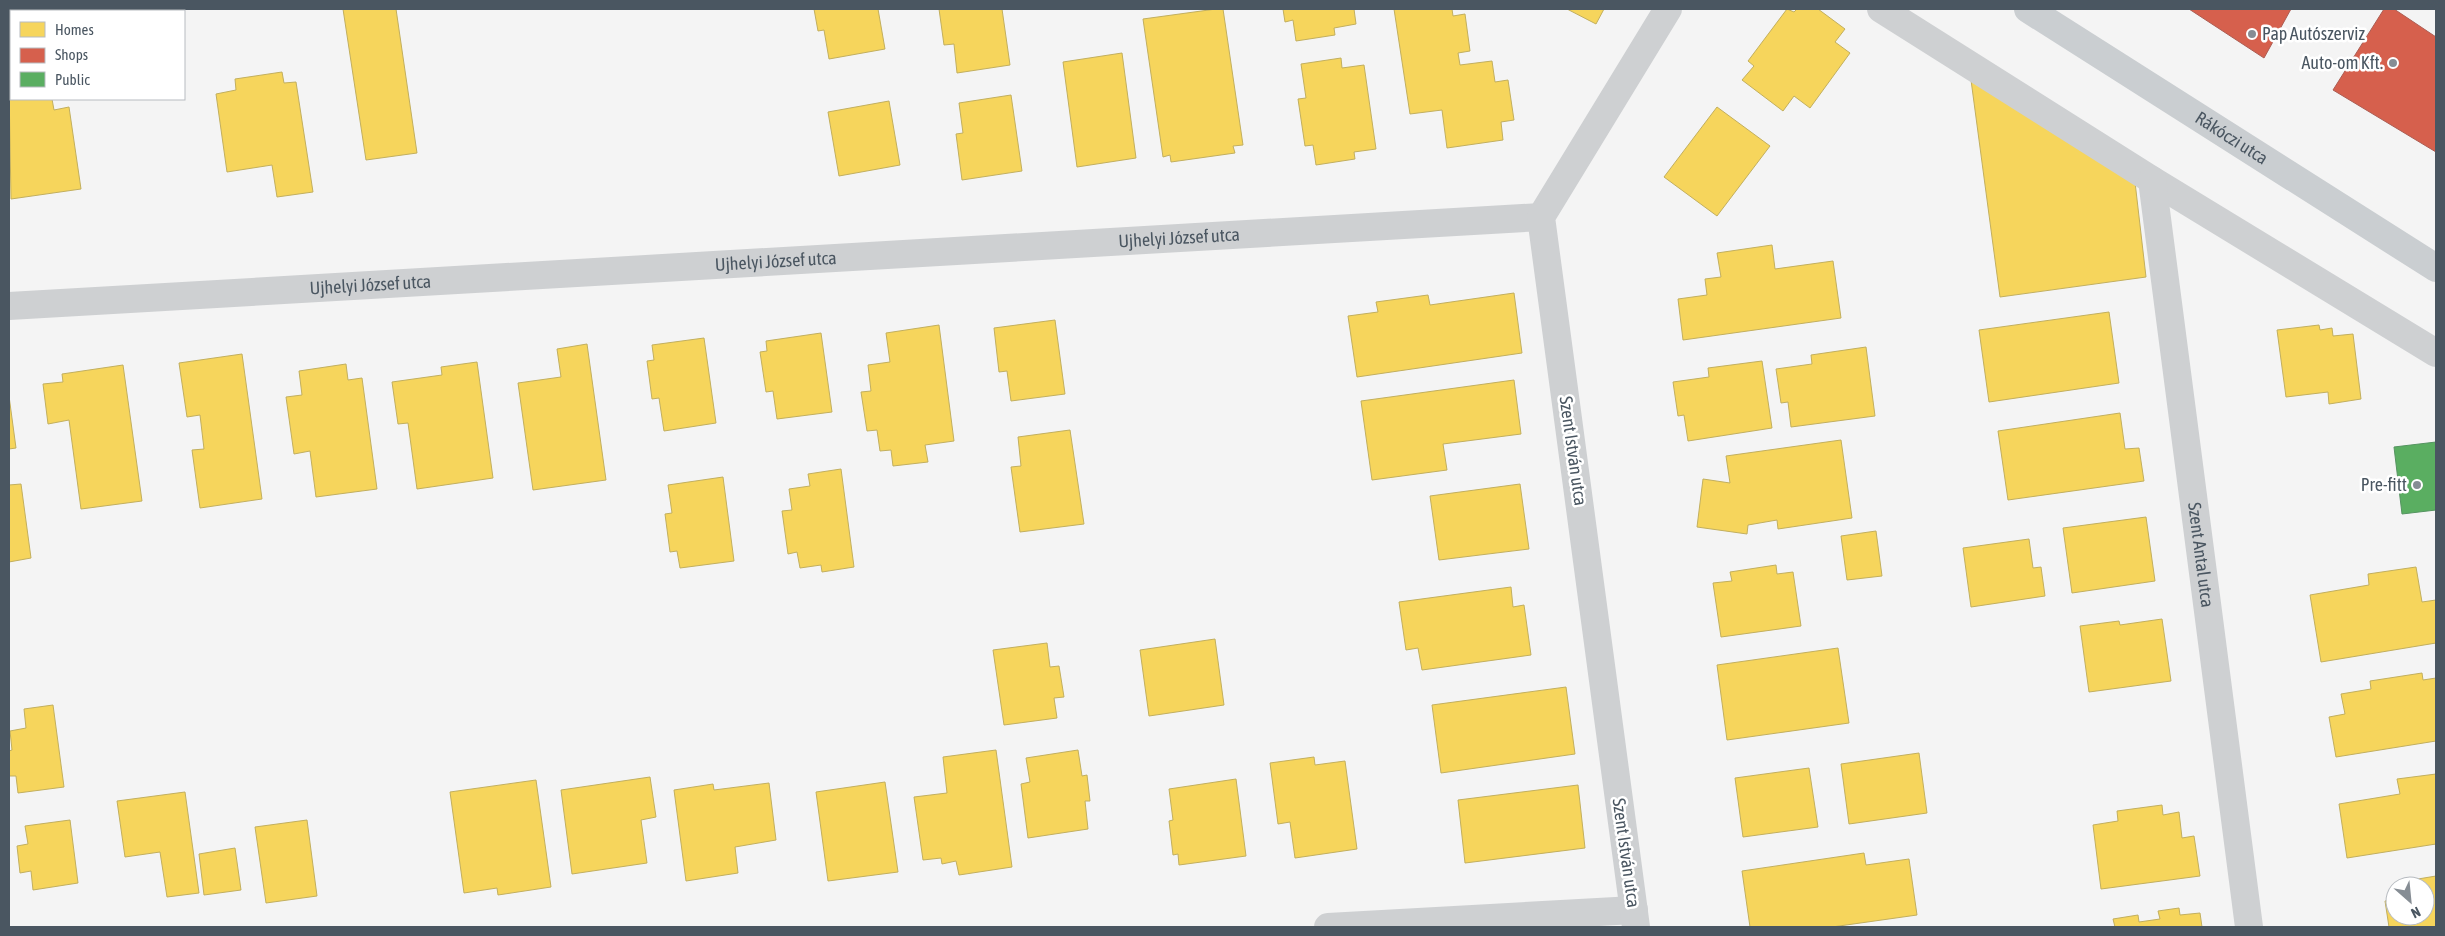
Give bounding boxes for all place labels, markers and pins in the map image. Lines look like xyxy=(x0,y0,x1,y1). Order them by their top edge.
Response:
place label: Pap Autószerviz xyxy=(2262,23,2365,44)
marker: Pap Autószerviz xyxy=(2246,28,2258,40)
place label: Auto-om Kft. xyxy=(2301,52,2383,73)
marker: Auto-om Kft. xyxy=(2387,57,2399,69)
place label: Pre-fitt xyxy=(2361,474,2407,495)
marker: Pre-fitt xyxy=(2411,479,2423,491)

